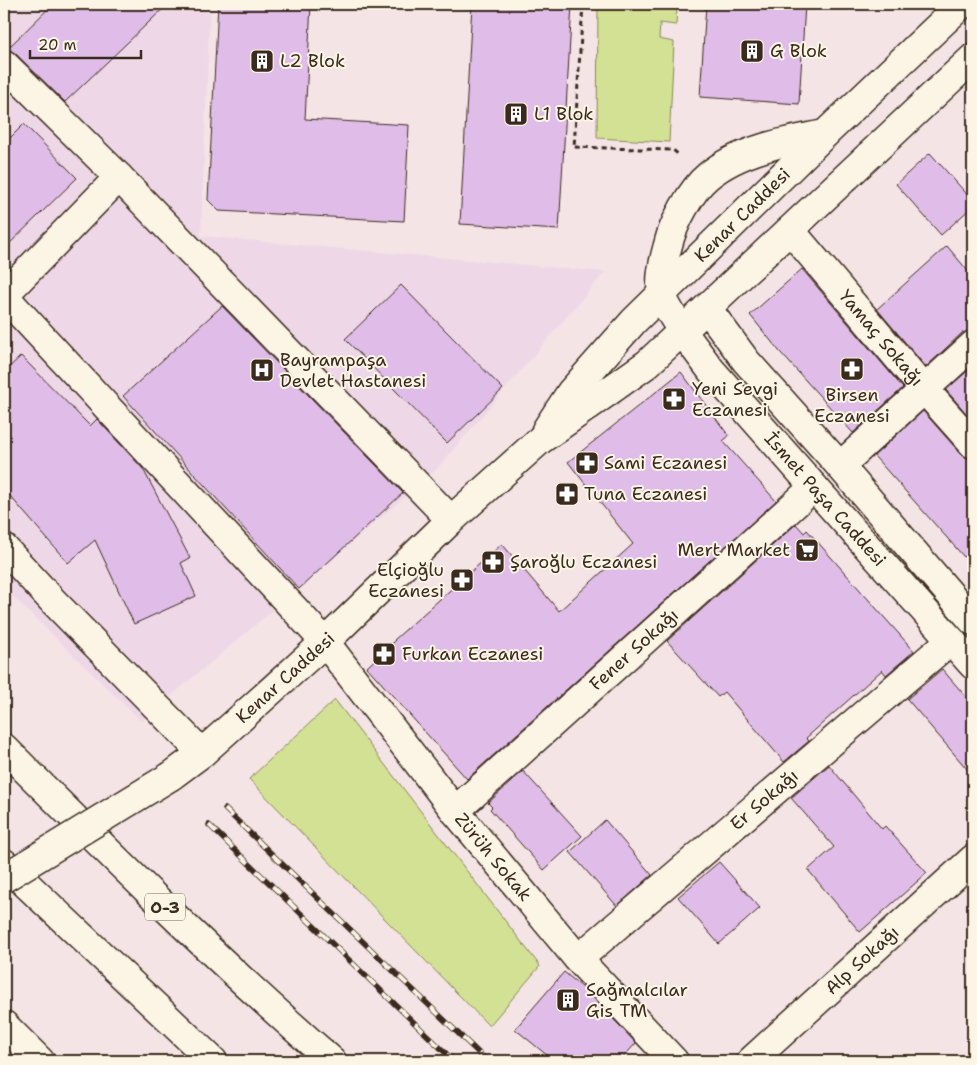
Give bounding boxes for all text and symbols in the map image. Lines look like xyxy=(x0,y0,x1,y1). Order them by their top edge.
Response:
scale bar xyxy=(30,28,141,60)
text: 20 m xyxy=(38,35,77,55)
building icon: G Blok xyxy=(739,38,765,64)
place label: G Blok xyxy=(770,39,827,63)
building icon: L2 Blok xyxy=(249,48,275,74)
place label: L2 Blok xyxy=(280,49,345,73)
building icon: L1 Blok xyxy=(503,101,529,127)
place label: L1 Blok xyxy=(534,102,594,126)
street label: Kenar Caddesi xyxy=(689,162,796,267)
street label: Yamaç Sokağı xyxy=(834,285,929,391)
place label: Bayrampaşa Devlet Hastanesi xyxy=(280,348,426,393)
pharmacy icon: Birsen Eczanesi xyxy=(839,356,865,382)
hospital icon: Bayrampaşa Devlet Hastanesi xyxy=(249,357,275,383)
place label: Yeni Sevgi Eczanesi xyxy=(692,377,778,422)
place label: Birsen Eczanesi xyxy=(814,383,890,428)
pharmacy icon: Yeni Sevgi Eczanesi xyxy=(661,386,687,412)
street label: İsmet Paşa Caddesi xyxy=(759,427,891,572)
pharmacy icon: Sami Eczanesi xyxy=(574,450,600,476)
place label: Sami Eczanesi xyxy=(604,451,727,475)
pharmacy icon: Tuna Eczanesi xyxy=(554,481,580,507)
place label: Tuna Eczanesi xyxy=(584,482,707,506)
supermarket icon: Mert Market xyxy=(794,537,820,563)
place label: Mert Market xyxy=(677,538,790,562)
pharmacy icon: Şaroğlu Eczanesi xyxy=(480,549,506,575)
place label: Şaroğlu Eczanesi xyxy=(510,550,657,574)
place label: Elçioğlu Eczanesi xyxy=(368,558,444,603)
pharmacy icon: Elçioğlu Eczanesi xyxy=(449,567,475,593)
street label: Fener Sokağı xyxy=(584,603,684,696)
street label: Kenar Caddesi xyxy=(231,627,340,729)
pharmacy icon: Furkan Eczanesi xyxy=(371,641,397,667)
place label: Furkan Eczanesi xyxy=(402,642,543,666)
street label: Er Sokağı xyxy=(725,764,803,836)
street label: Zürüh Sokak xyxy=(449,808,537,906)
road number: O-3 xyxy=(145,894,185,920)
street label: Alp Sokağı xyxy=(820,920,904,1000)
place label: Sağmalcılar Gis TM xyxy=(586,978,688,1023)
building icon: Sağmalcılar Gis TM xyxy=(555,987,581,1013)

